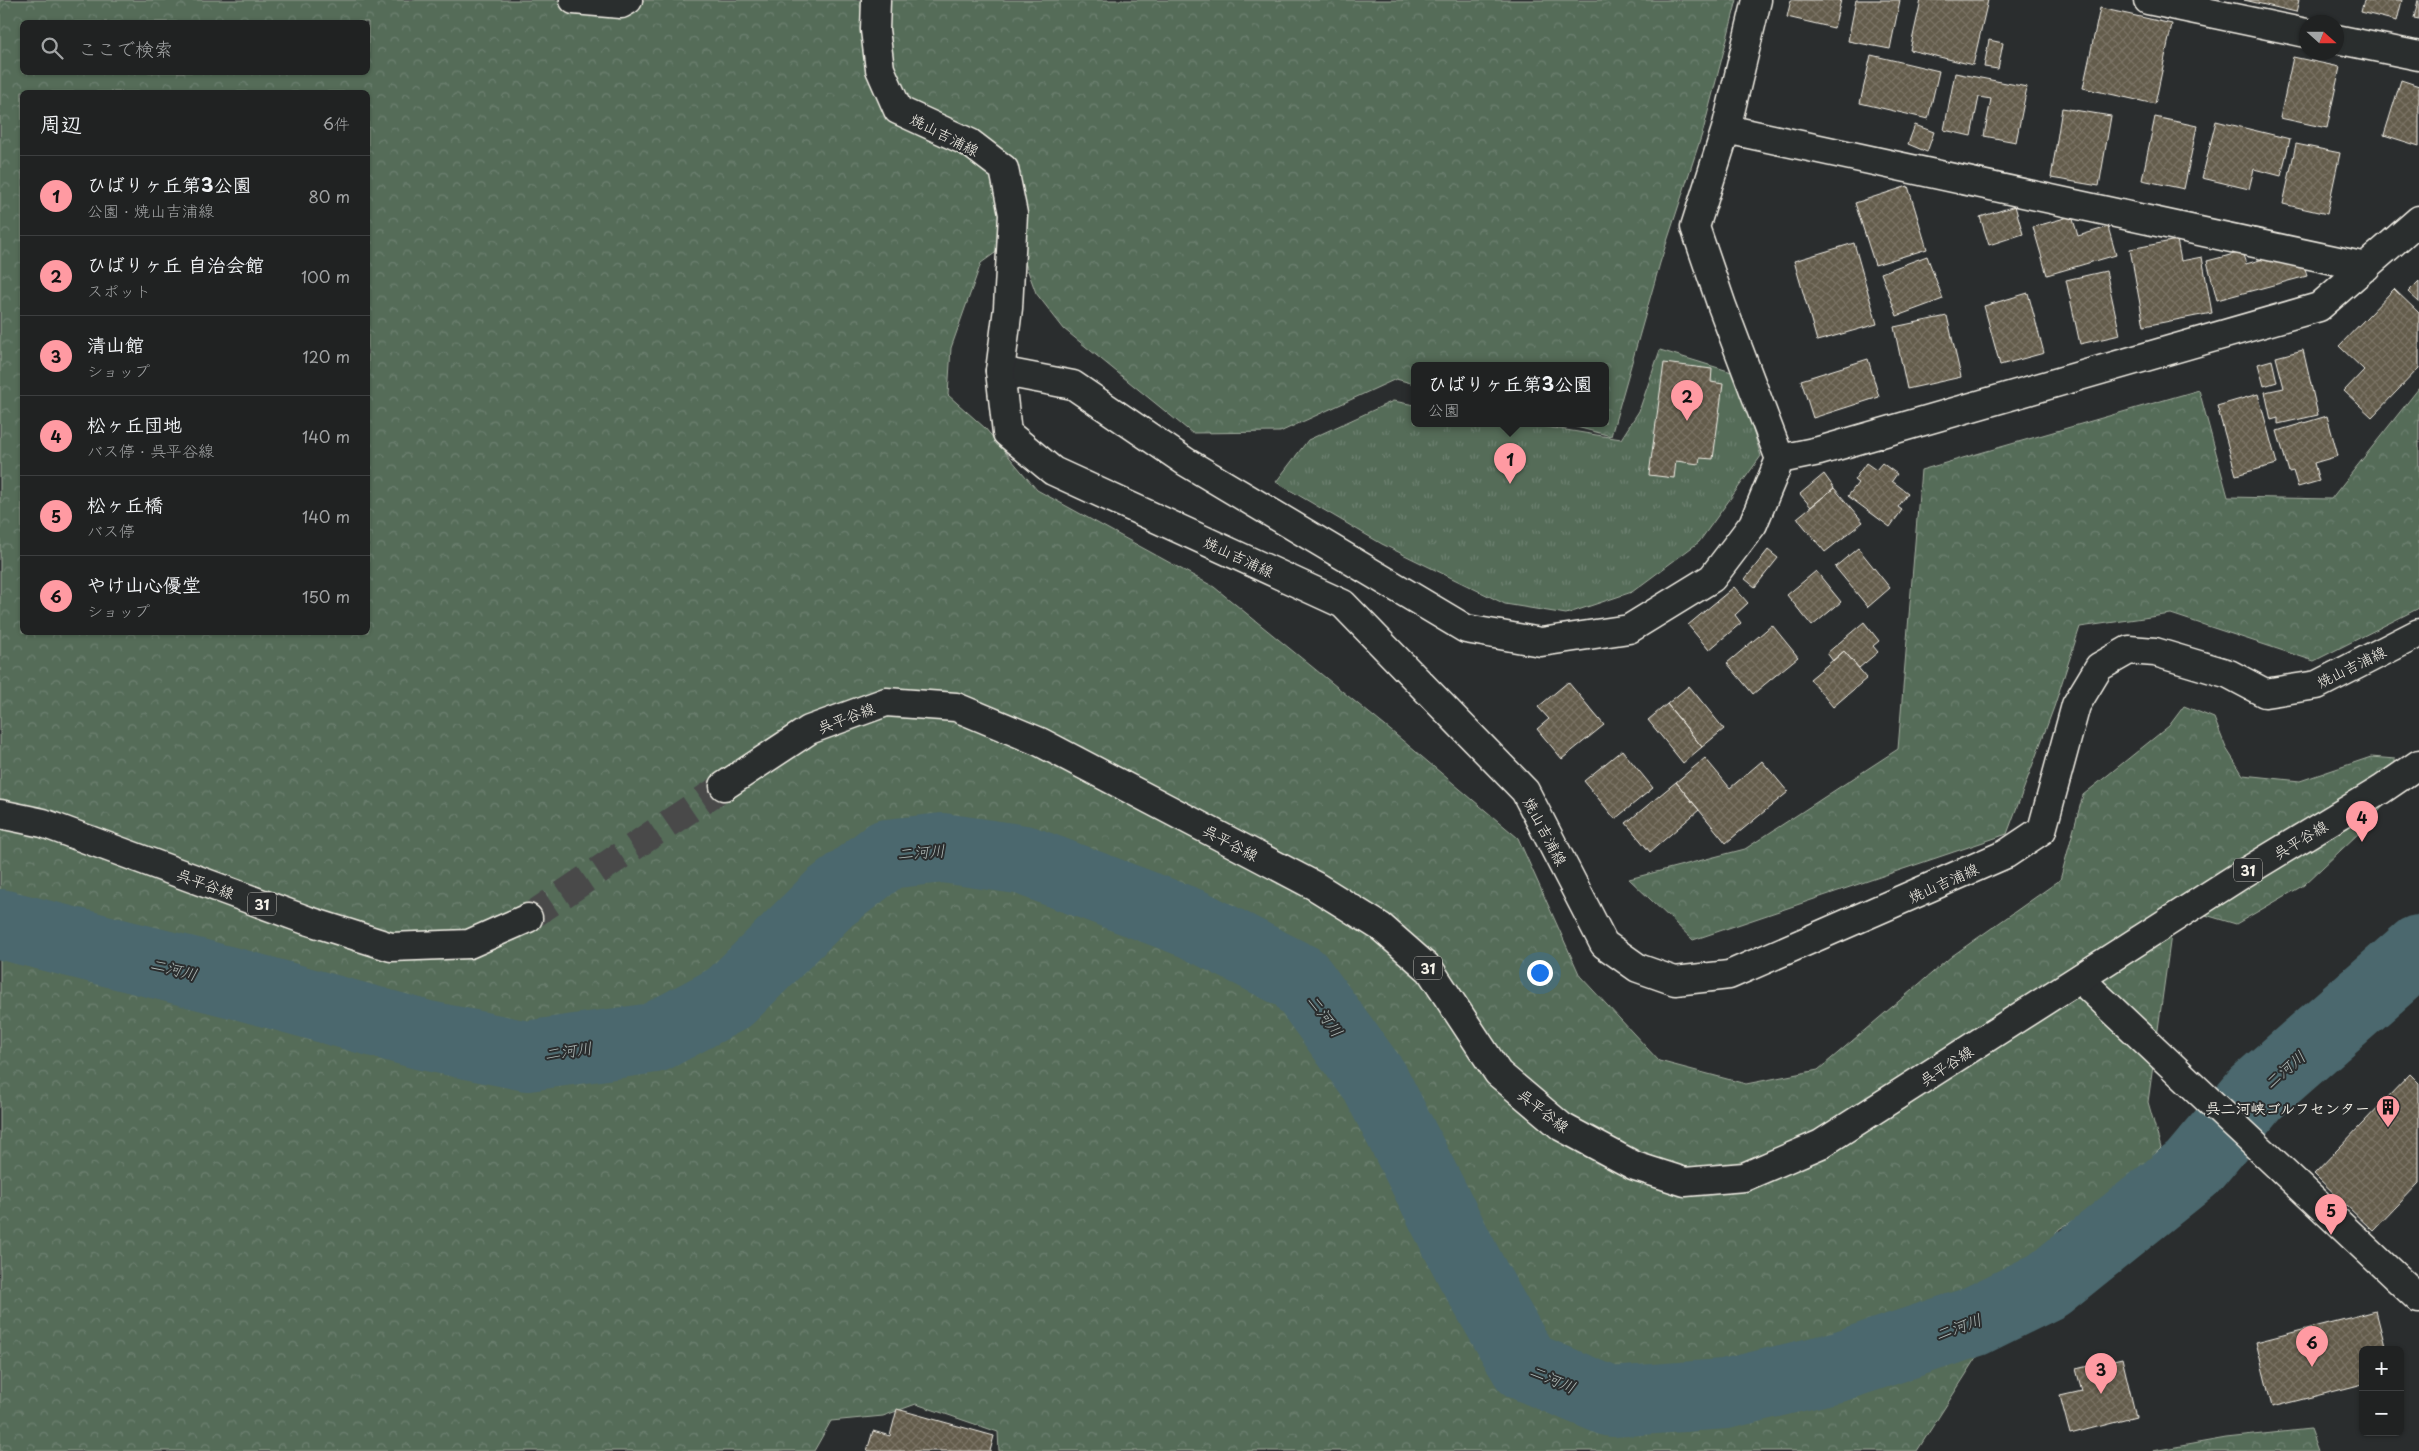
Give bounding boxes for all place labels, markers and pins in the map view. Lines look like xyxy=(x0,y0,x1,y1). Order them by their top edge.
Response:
pin: 2 xyxy=(1671,380,1703,421)
pin: 1 xyxy=(1494,443,1526,484)
pin: 4 xyxy=(2346,801,2378,842)
building icon: 呉二河峡ゴルフセンター xyxy=(2375,1094,2401,1128)
place label: 呉二河峡ゴルフセンター xyxy=(2206,1096,2370,1119)
pin: 5 xyxy=(2315,1194,2347,1235)
pin: 6 xyxy=(2296,1326,2328,1367)
pin: 3 xyxy=(2085,1353,2117,1394)

